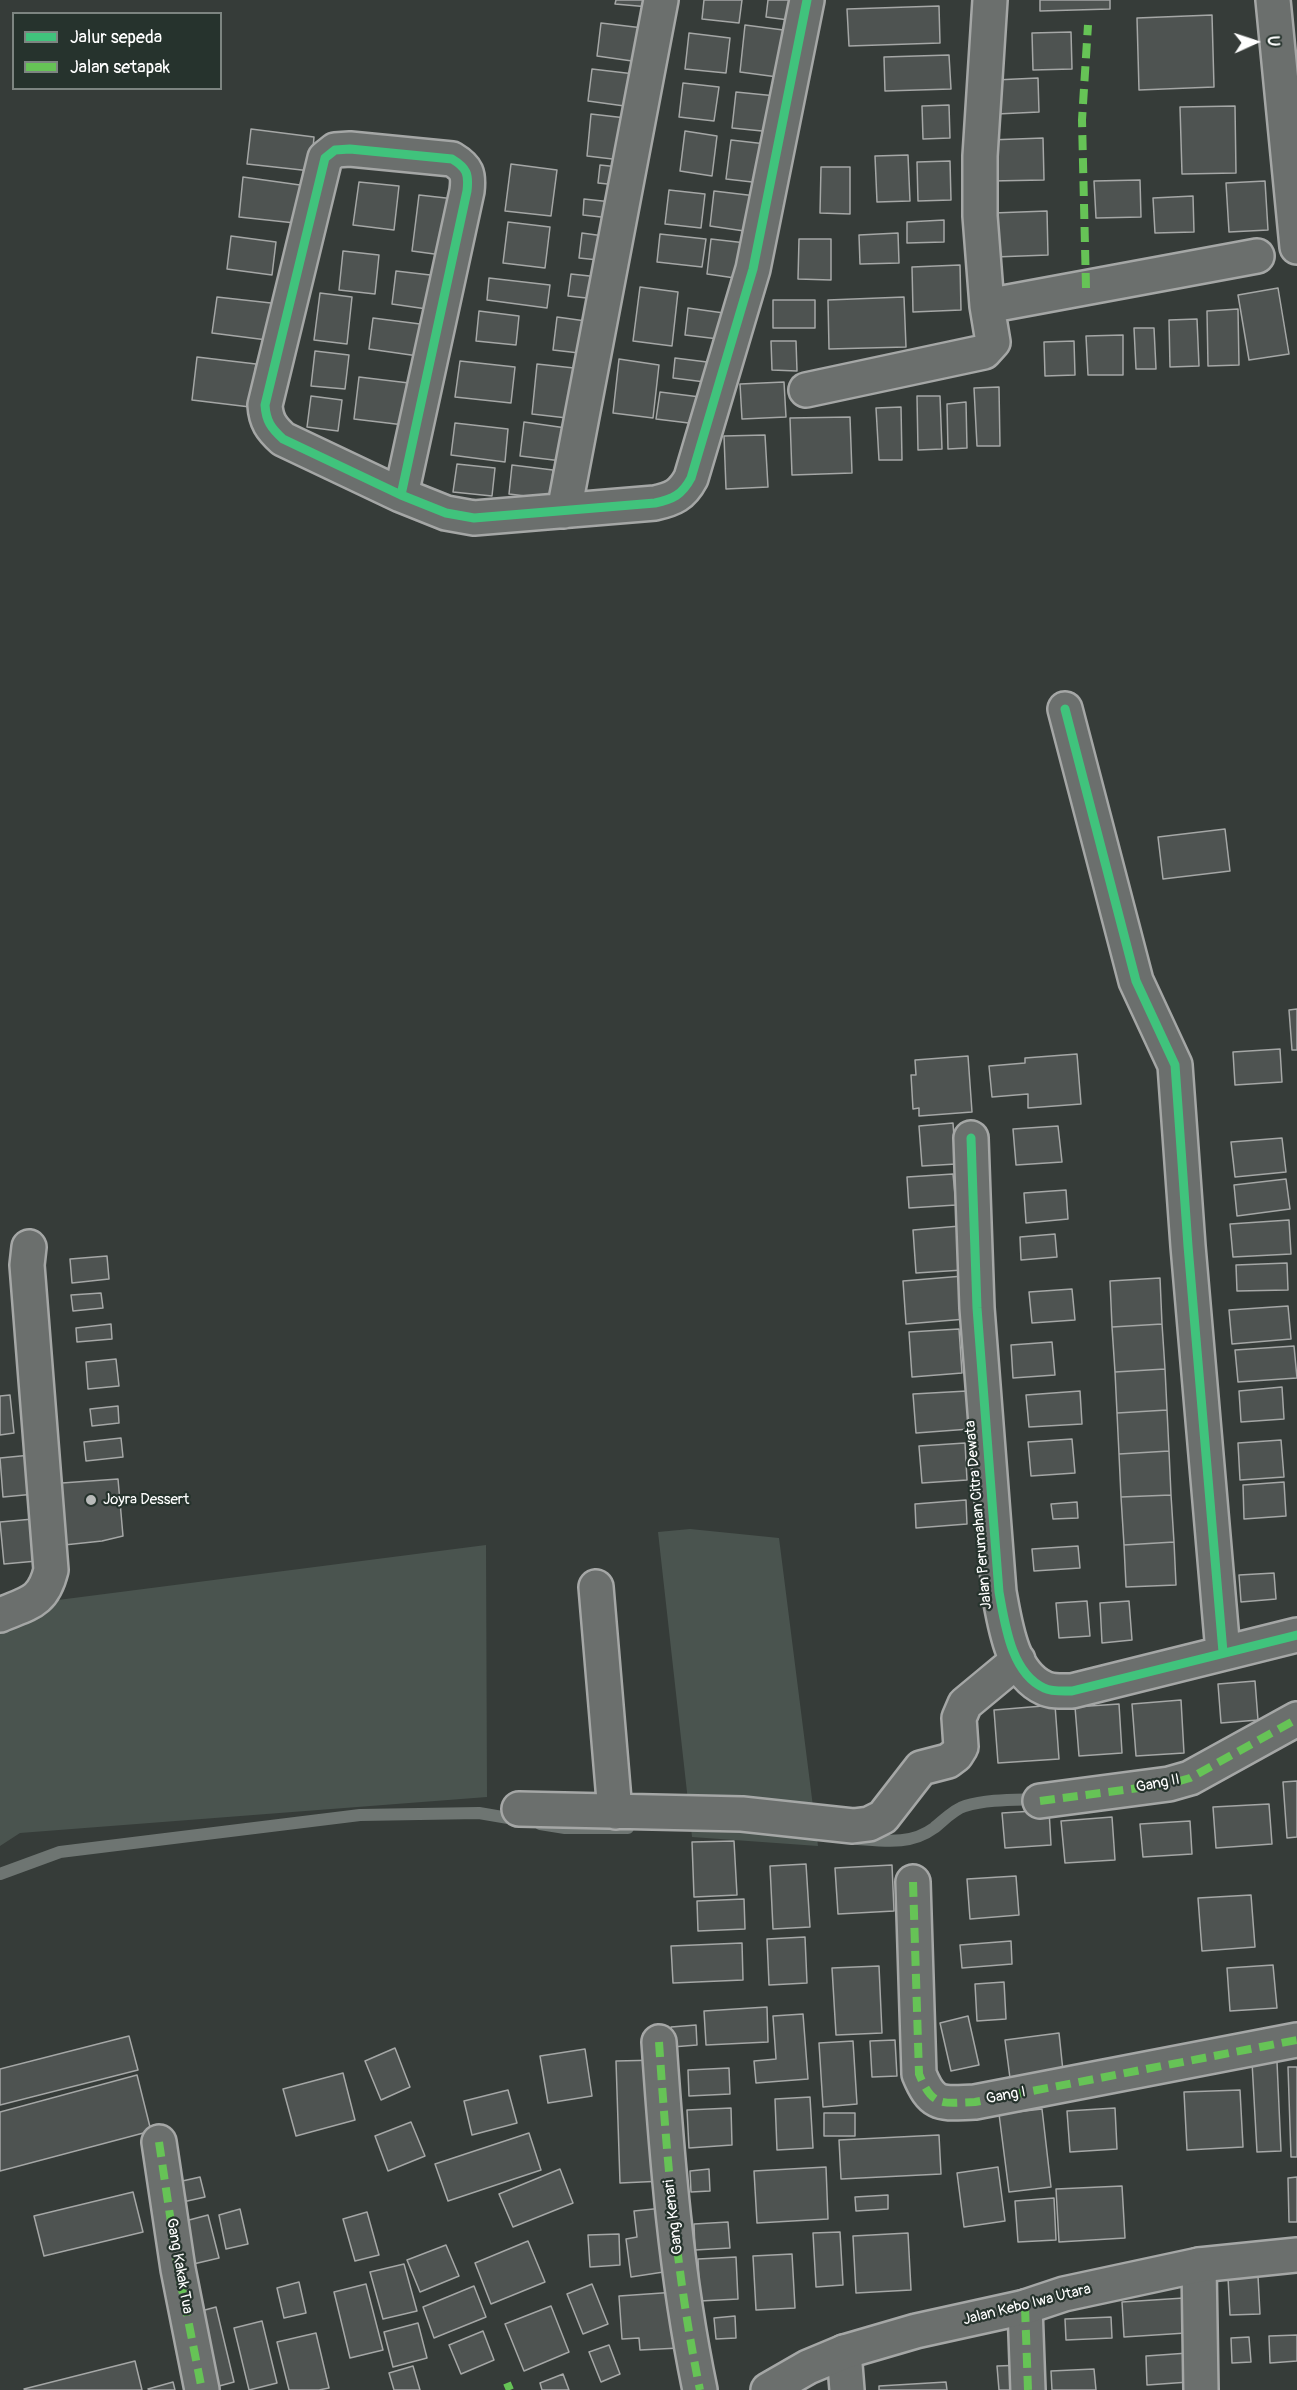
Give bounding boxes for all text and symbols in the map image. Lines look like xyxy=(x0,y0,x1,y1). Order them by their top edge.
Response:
legend xyxy=(12,12,222,90)
north arrow xyxy=(1225,12,1285,72)
text: Jalur sepeda xyxy=(70,26,162,49)
text: U xyxy=(1263,35,1283,47)
text: Jalan setapak xyxy=(70,56,170,79)
street label: Jalan Perumahan Citra Dewata xyxy=(962,1420,996,1610)
place label: Joyra Dessert xyxy=(103,1491,189,1509)
marker: Joyra Dessert xyxy=(84,1493,98,1507)
street label: Gang II xyxy=(1135,1771,1181,1797)
street label: Gang I xyxy=(985,2083,1027,2109)
street label: Gang Kenari xyxy=(660,2178,688,2256)
street label: Gang Kakak Tua xyxy=(162,2217,196,2315)
street label: Jalan Kebo Iwa Utara xyxy=(961,2280,1093,2330)

